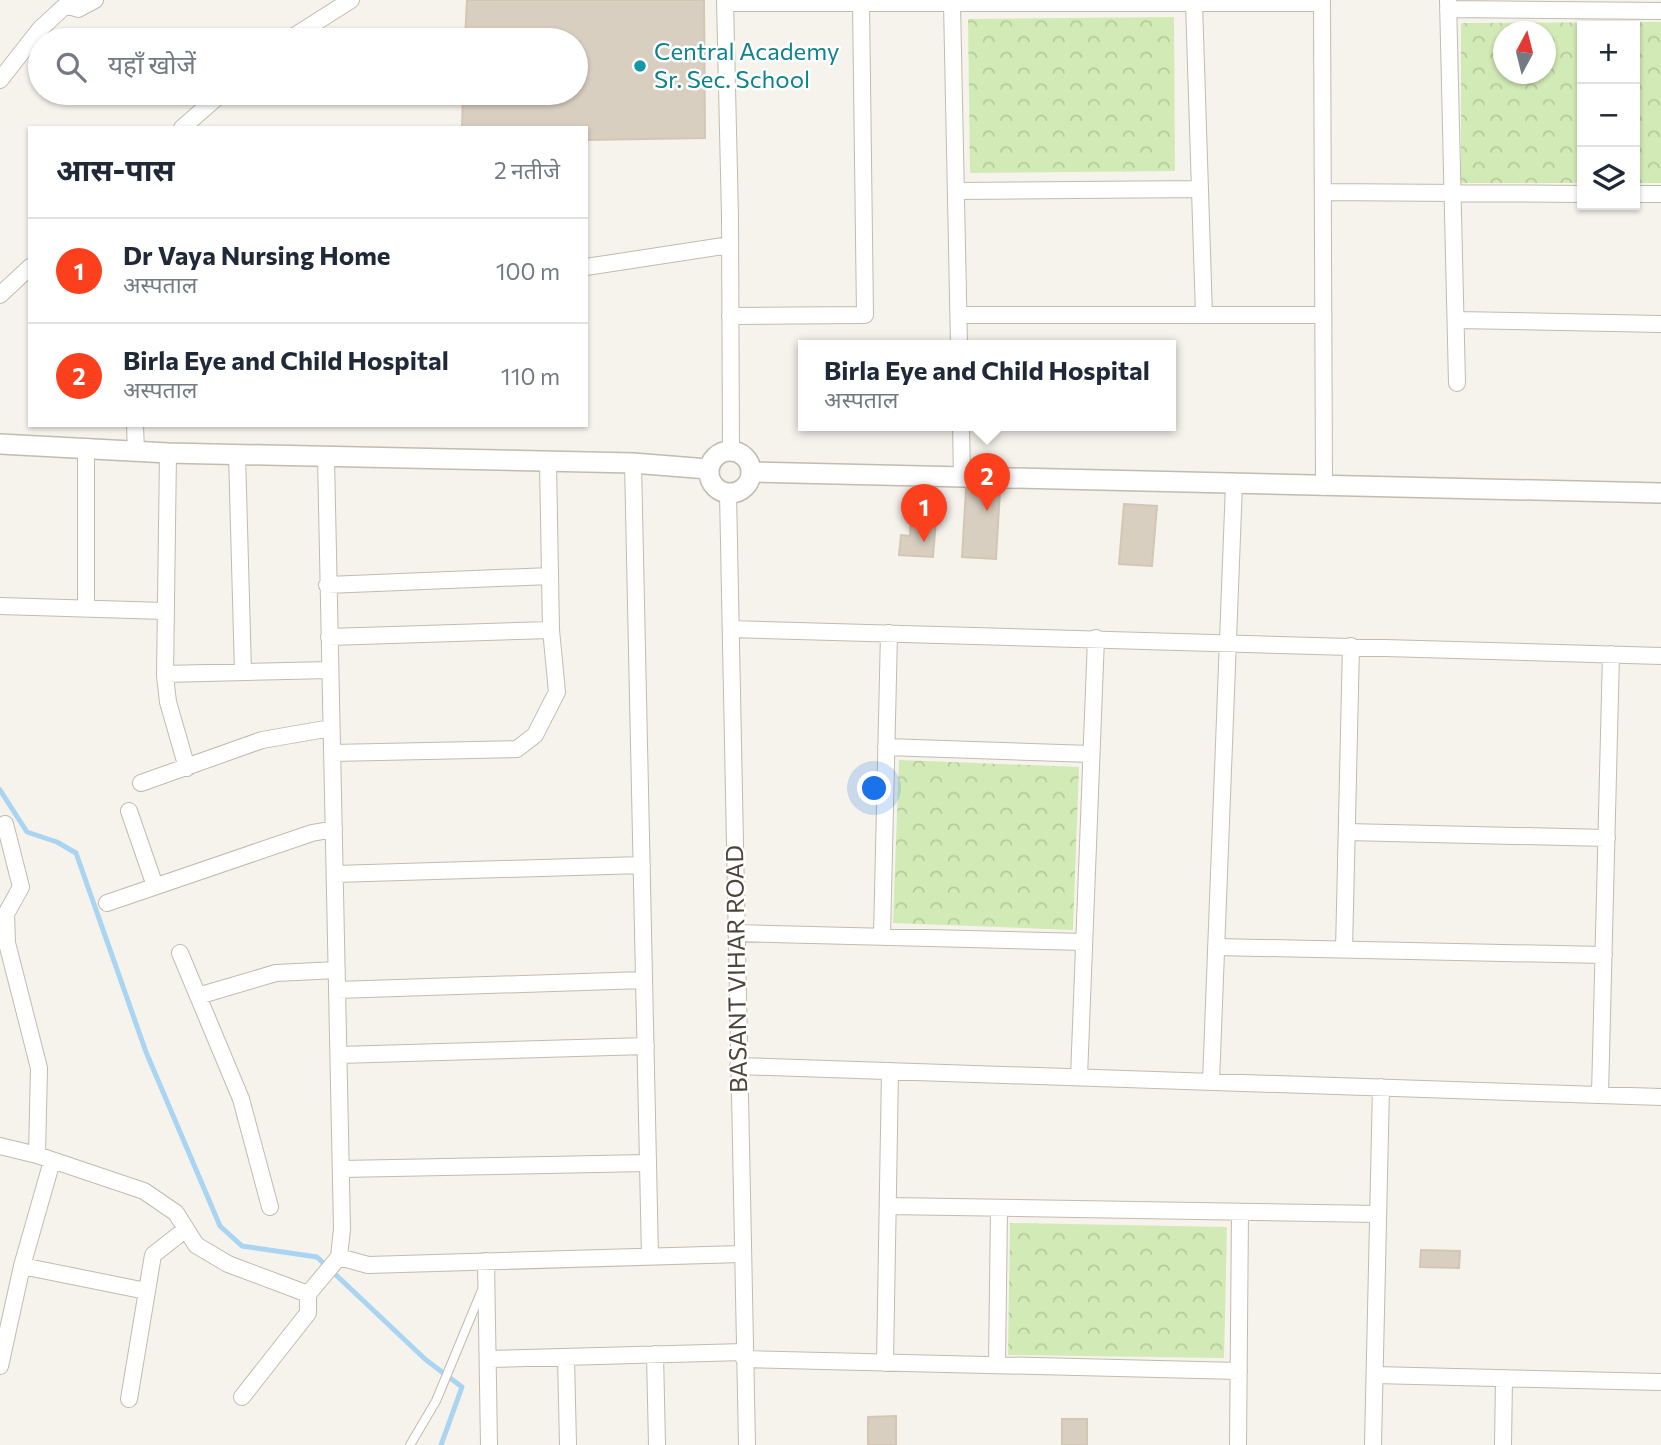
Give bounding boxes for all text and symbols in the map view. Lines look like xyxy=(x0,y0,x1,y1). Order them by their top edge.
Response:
north arrow xyxy=(1493,21,1556,84)
map controls xyxy=(1577,21,1640,210)
button: + xyxy=(1577,21,1640,84)
search box xyxy=(28,28,588,105)
place label: Central Academy Sr. Sec. School xyxy=(654,36,839,93)
icon: search xyxy=(52,48,90,86)
text: यहाँ खोजें xyxy=(108,48,196,79)
marker: Central Academy Sr. Sec. School xyxy=(632,58,648,74)
button: − xyxy=(1577,84,1640,147)
button: layers xyxy=(1577,147,1640,210)
text: आस-पास xyxy=(56,150,175,187)
text: 2 नतीजे xyxy=(494,156,560,184)
text: Dr Vaya Nursing Home xyxy=(123,239,391,270)
text: 1 xyxy=(74,257,84,285)
text: 100 m xyxy=(496,257,560,285)
text: अस्पताल xyxy=(123,270,197,298)
popup xyxy=(798,340,1176,431)
text: Birla Eye and Child Hospital xyxy=(123,344,449,375)
text: Birla Eye and Child Hospital xyxy=(824,354,1150,385)
text: 2 xyxy=(72,362,86,390)
text: 110 m xyxy=(501,362,560,390)
text: अस्पताल xyxy=(123,375,197,403)
text: अस्पताल xyxy=(824,385,898,413)
pin: 2 xyxy=(964,453,1010,511)
pin: 1 xyxy=(901,484,947,542)
your location xyxy=(857,771,891,805)
street label: BASANT VIHAR ROAD xyxy=(719,845,752,1093)

